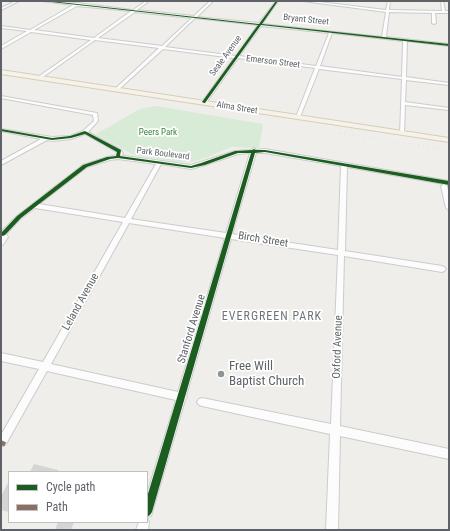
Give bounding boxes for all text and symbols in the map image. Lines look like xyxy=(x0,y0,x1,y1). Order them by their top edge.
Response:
street label: Bryant Street xyxy=(283,12,329,28)
street label: Seale Avenue xyxy=(208,34,244,78)
street label: Emerson Street xyxy=(245,53,301,71)
street label: Alma Street xyxy=(216,99,258,117)
park label: Peers Park xyxy=(139,128,177,138)
street label: Park Boulevard xyxy=(136,145,190,163)
street label: Birch Street xyxy=(237,230,289,250)
street label: Leland Avenue xyxy=(60,271,102,333)
street label: Stanford Avenue xyxy=(175,293,209,365)
district label: EVERGREEN PARK xyxy=(222,310,322,324)
street label: Oxford Avenue xyxy=(330,315,346,379)
place label: Free Will Baptist Church xyxy=(229,359,304,390)
marker: Free Will Baptist Church xyxy=(216,369,226,379)
legend xyxy=(8,471,148,523)
text: Cycle path xyxy=(46,480,95,494)
text: Path xyxy=(46,500,68,514)

